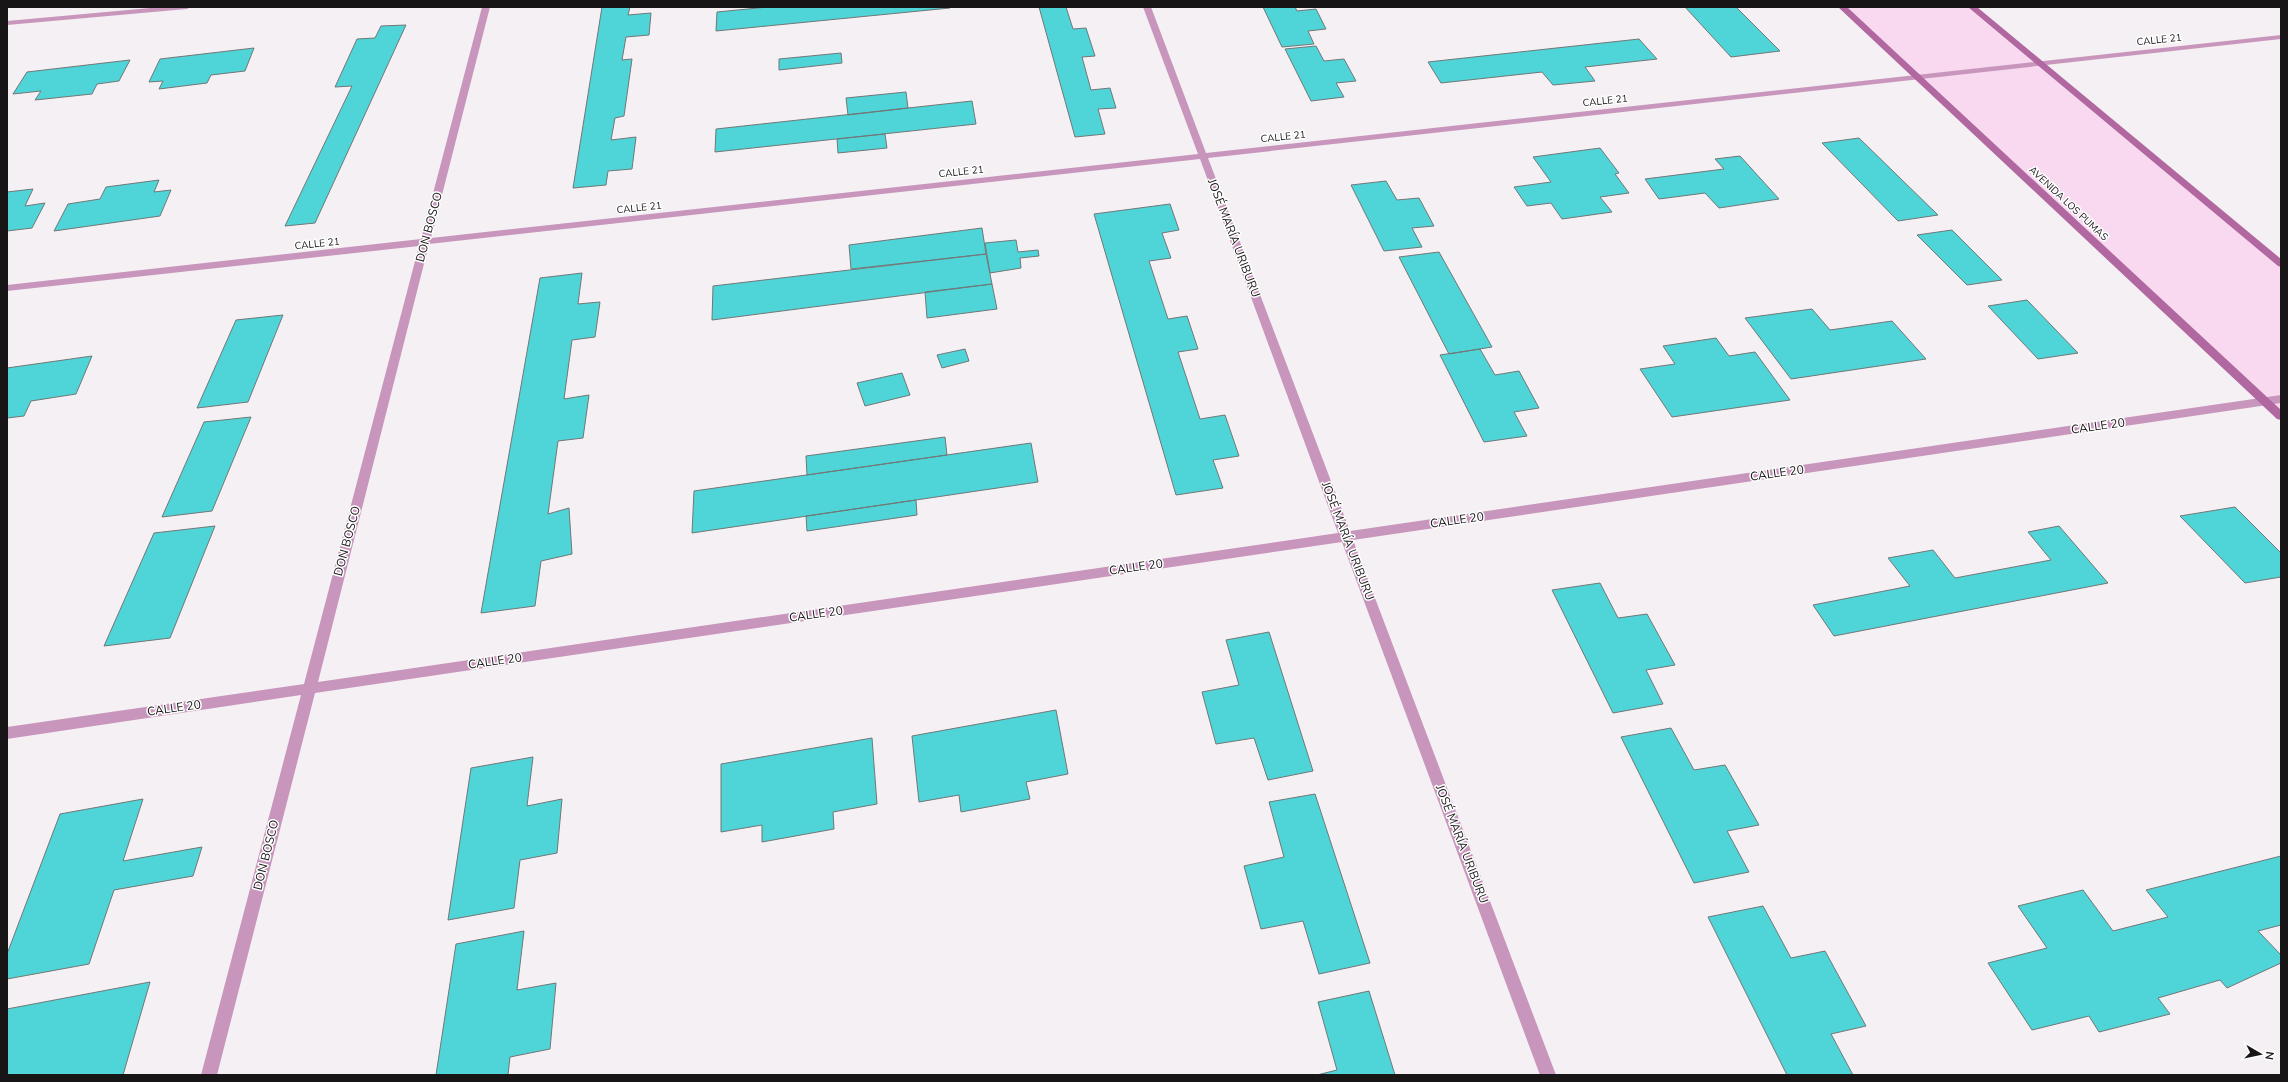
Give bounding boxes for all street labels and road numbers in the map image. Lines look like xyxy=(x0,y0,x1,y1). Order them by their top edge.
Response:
street label: CALLE 21 xyxy=(2136,31,2182,49)
street label: CALLE 21 xyxy=(1582,92,1628,110)
street label: CALLE 21 xyxy=(1260,128,1306,146)
street label: CALLE 21 xyxy=(938,163,984,181)
street label: AVENIDA LOS PUMAS xyxy=(2026,163,2111,244)
street label: JOSÉ MARÍA URIBURU xyxy=(1204,175,1264,300)
street label: DON BOSCO xyxy=(412,190,446,264)
street label: CALLE 21 xyxy=(616,199,662,217)
street label: CALLE 21 xyxy=(294,235,340,253)
street label: CALLE 20 xyxy=(2070,414,2126,438)
street label: CALLE 20 xyxy=(1749,461,1805,485)
street label: JOSÉ MARÍA URIBURU xyxy=(1318,478,1378,603)
street label: DON BOSCO xyxy=(330,504,364,578)
street label: CALLE 20 xyxy=(1429,508,1485,532)
street label: CALLE 20 xyxy=(1108,555,1164,579)
street label: CALLE 20 xyxy=(788,602,844,626)
street label: CALLE 20 xyxy=(467,649,523,673)
street label: CALLE 20 xyxy=(146,696,202,720)
street label: JOSÉ MARÍA URIBURU xyxy=(1432,781,1492,906)
street label: DON BOSCO xyxy=(250,818,282,892)

